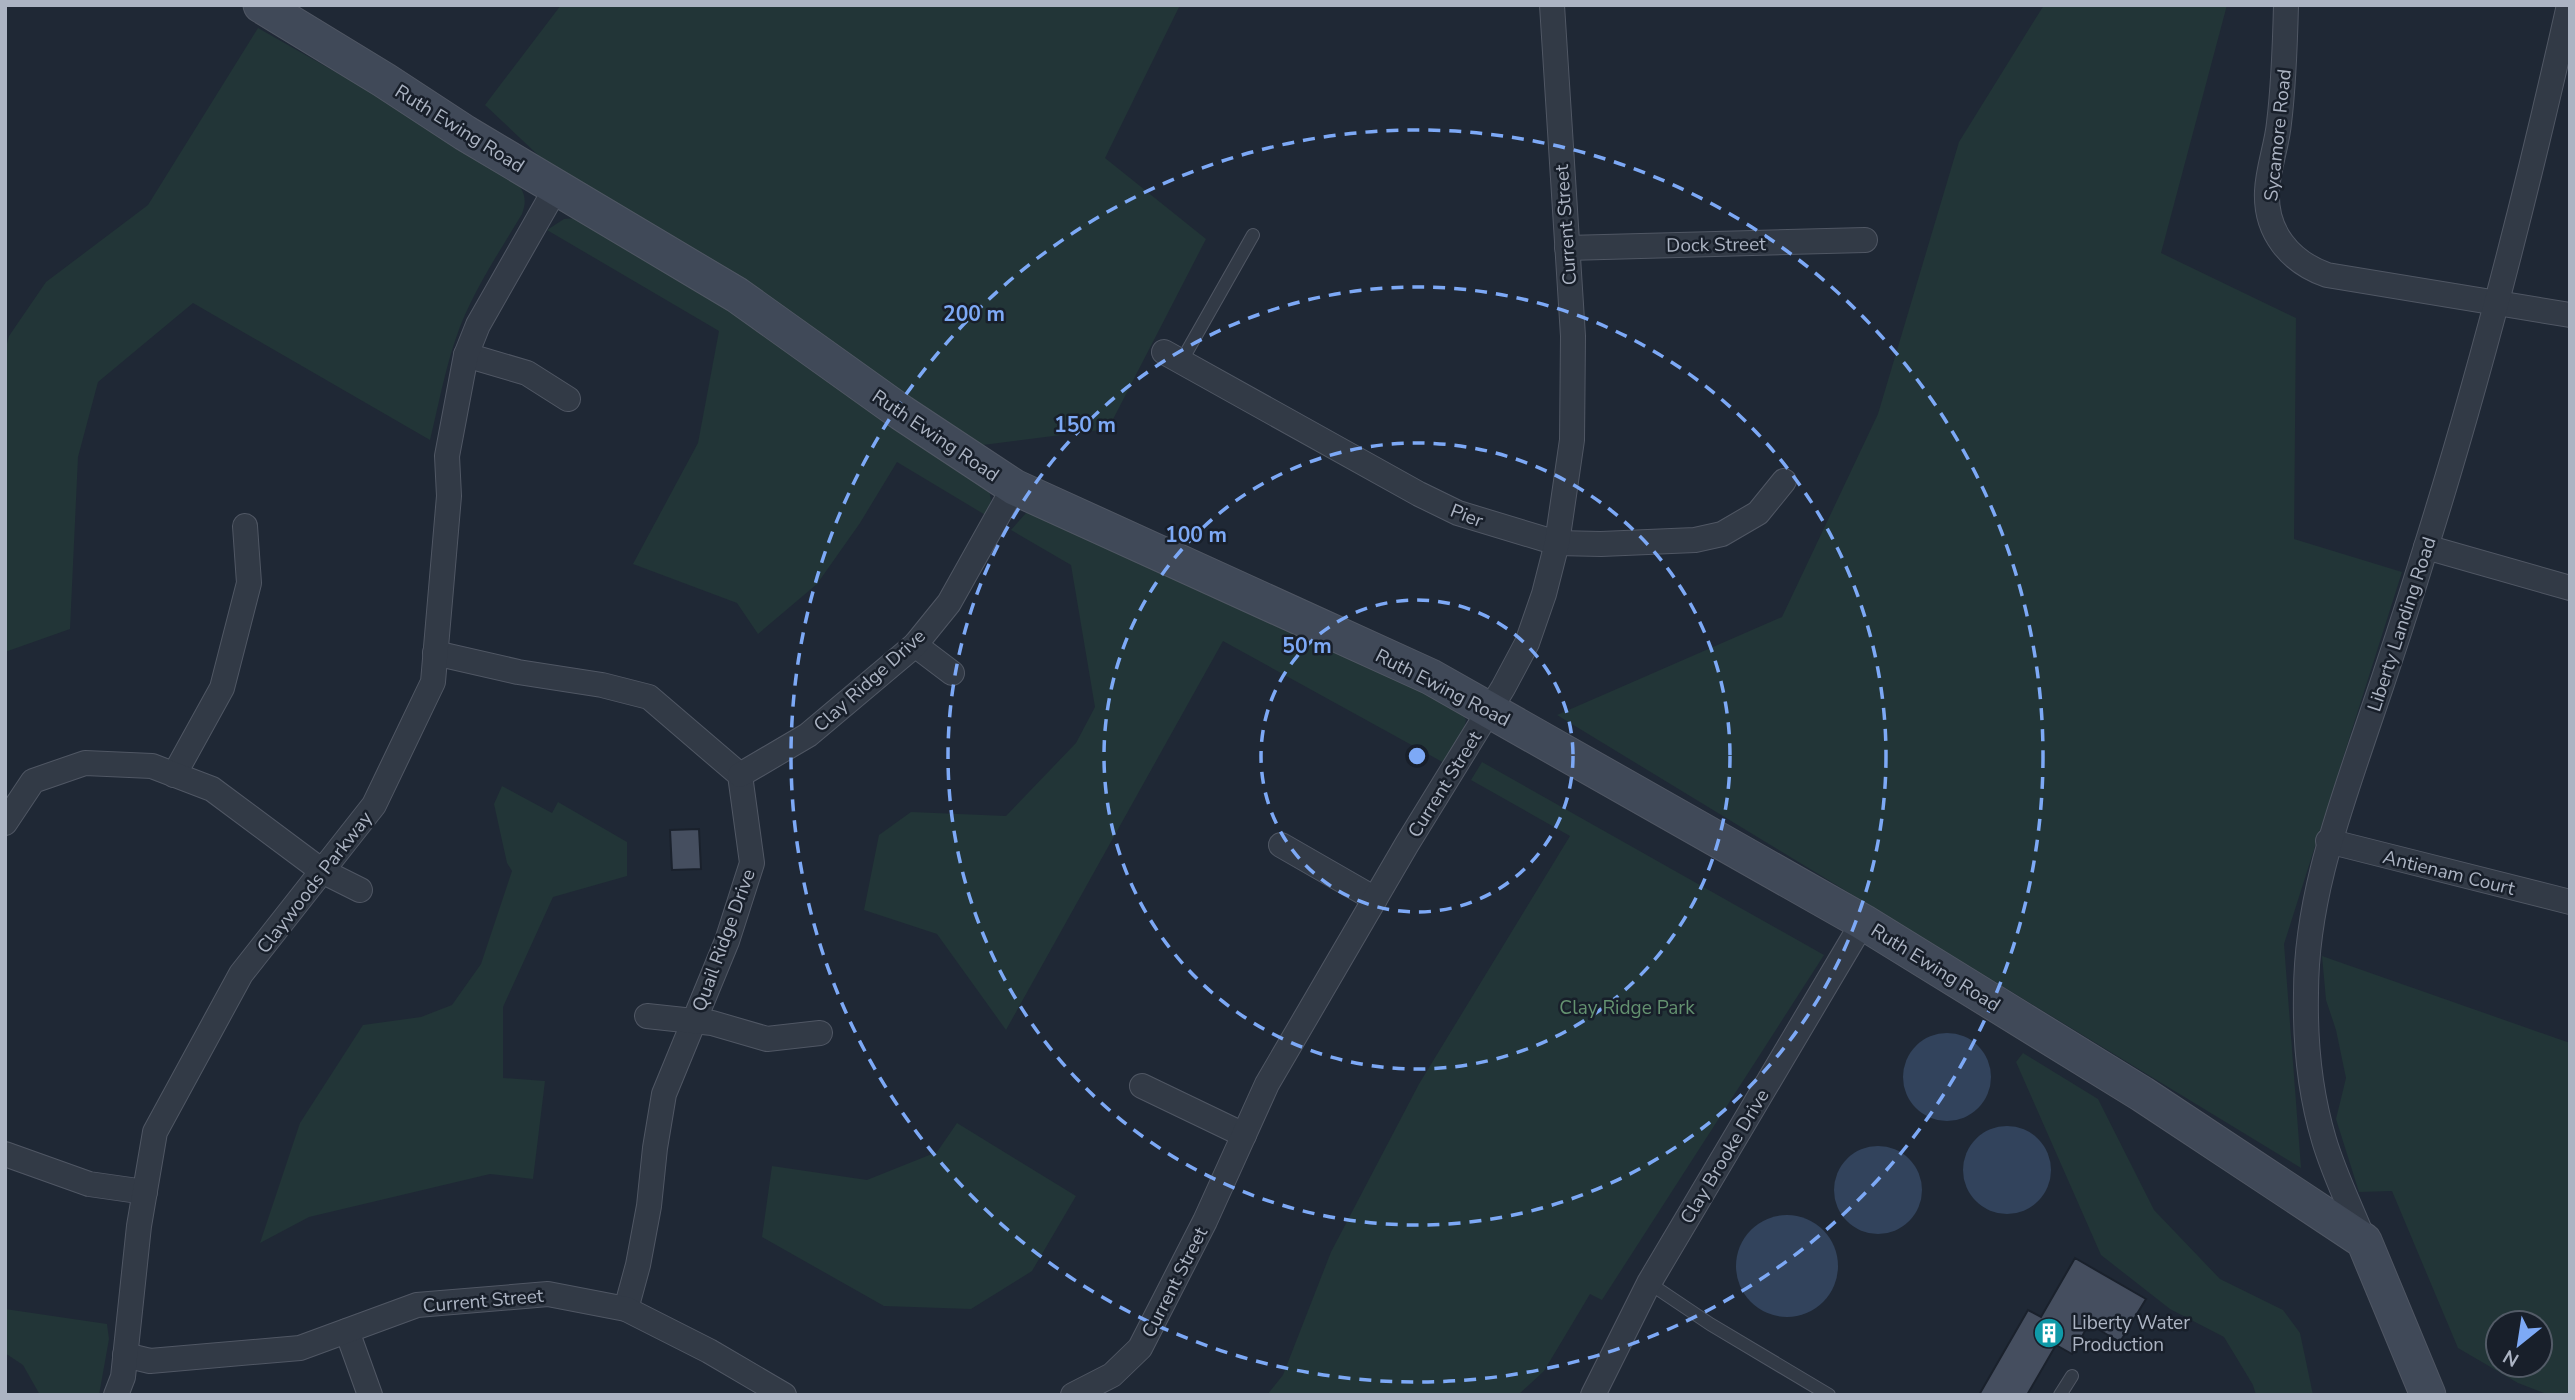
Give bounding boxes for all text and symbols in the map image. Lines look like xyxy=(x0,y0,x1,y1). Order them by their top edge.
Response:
street label: Sycamore Road xyxy=(2258,68,2298,202)
street label: Ruth Ewing Road xyxy=(390,79,529,179)
street label: Current Street xyxy=(1549,163,1583,286)
street label: Dock Street xyxy=(1666,231,1766,259)
text: 200 m xyxy=(943,300,1005,328)
street label: Ruth Ewing Road xyxy=(867,384,1004,488)
text: 150 m xyxy=(1054,411,1116,439)
street label: Pier xyxy=(1446,498,1487,534)
text: 100 m xyxy=(1165,521,1227,549)
street label: Liberty Landing Road xyxy=(2361,534,2442,715)
street label: Clay Ridge Drive xyxy=(808,623,931,738)
text: 50 m xyxy=(1282,632,1332,660)
street label: Ruth Ewing Road xyxy=(1371,643,1514,733)
street label: Current Street xyxy=(1402,726,1488,843)
centre of rings xyxy=(1405,744,1429,768)
street label: Claywoods Parkway xyxy=(251,806,379,959)
street label: Antienam Court xyxy=(2380,844,2518,902)
street label: Quail Ridge Drive xyxy=(686,866,762,1015)
street label: Ruth Ewing Road xyxy=(1866,918,2005,1018)
park label: Clay Ridge Park xyxy=(1559,995,1695,1021)
street label: Clay Brooke Drive xyxy=(1674,1084,1775,1229)
street label: Current Street xyxy=(1136,1222,1214,1342)
street label: Current Street xyxy=(422,1283,545,1319)
north arrow xyxy=(2484,1309,2554,1379)
place label: Liberty Water Production xyxy=(2072,1310,2190,1358)
building icon: Liberty Water Production xyxy=(2032,1316,2066,1350)
text: N xyxy=(2498,1343,2524,1373)

